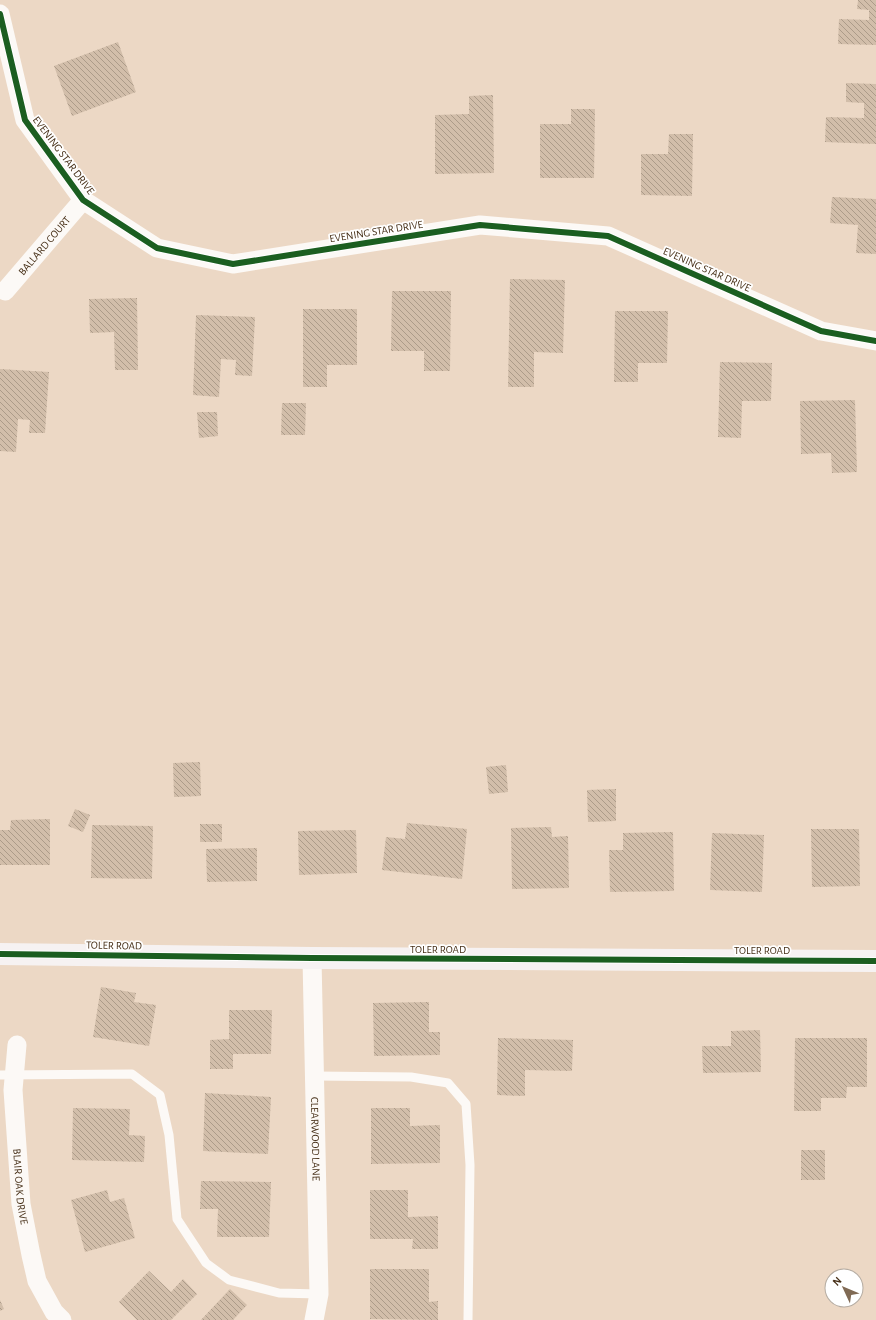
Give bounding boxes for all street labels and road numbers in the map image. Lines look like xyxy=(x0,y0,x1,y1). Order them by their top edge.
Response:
street label: EVENING STAR DRIVE xyxy=(31,114,97,197)
street label: BALLARD COURT xyxy=(16,214,73,277)
street label: EVENING STAR DRIVE xyxy=(329,219,424,244)
street label: EVENING STAR DRIVE xyxy=(661,245,753,294)
street label: TOLER ROAD xyxy=(86,940,142,951)
street label: TOLER ROAD xyxy=(410,944,466,955)
street label: TOLER ROAD xyxy=(734,945,790,956)
street label: CLEARWOOD LANE xyxy=(309,1097,322,1182)
street label: BLAIR OAK DRIVE xyxy=(11,1148,30,1226)

